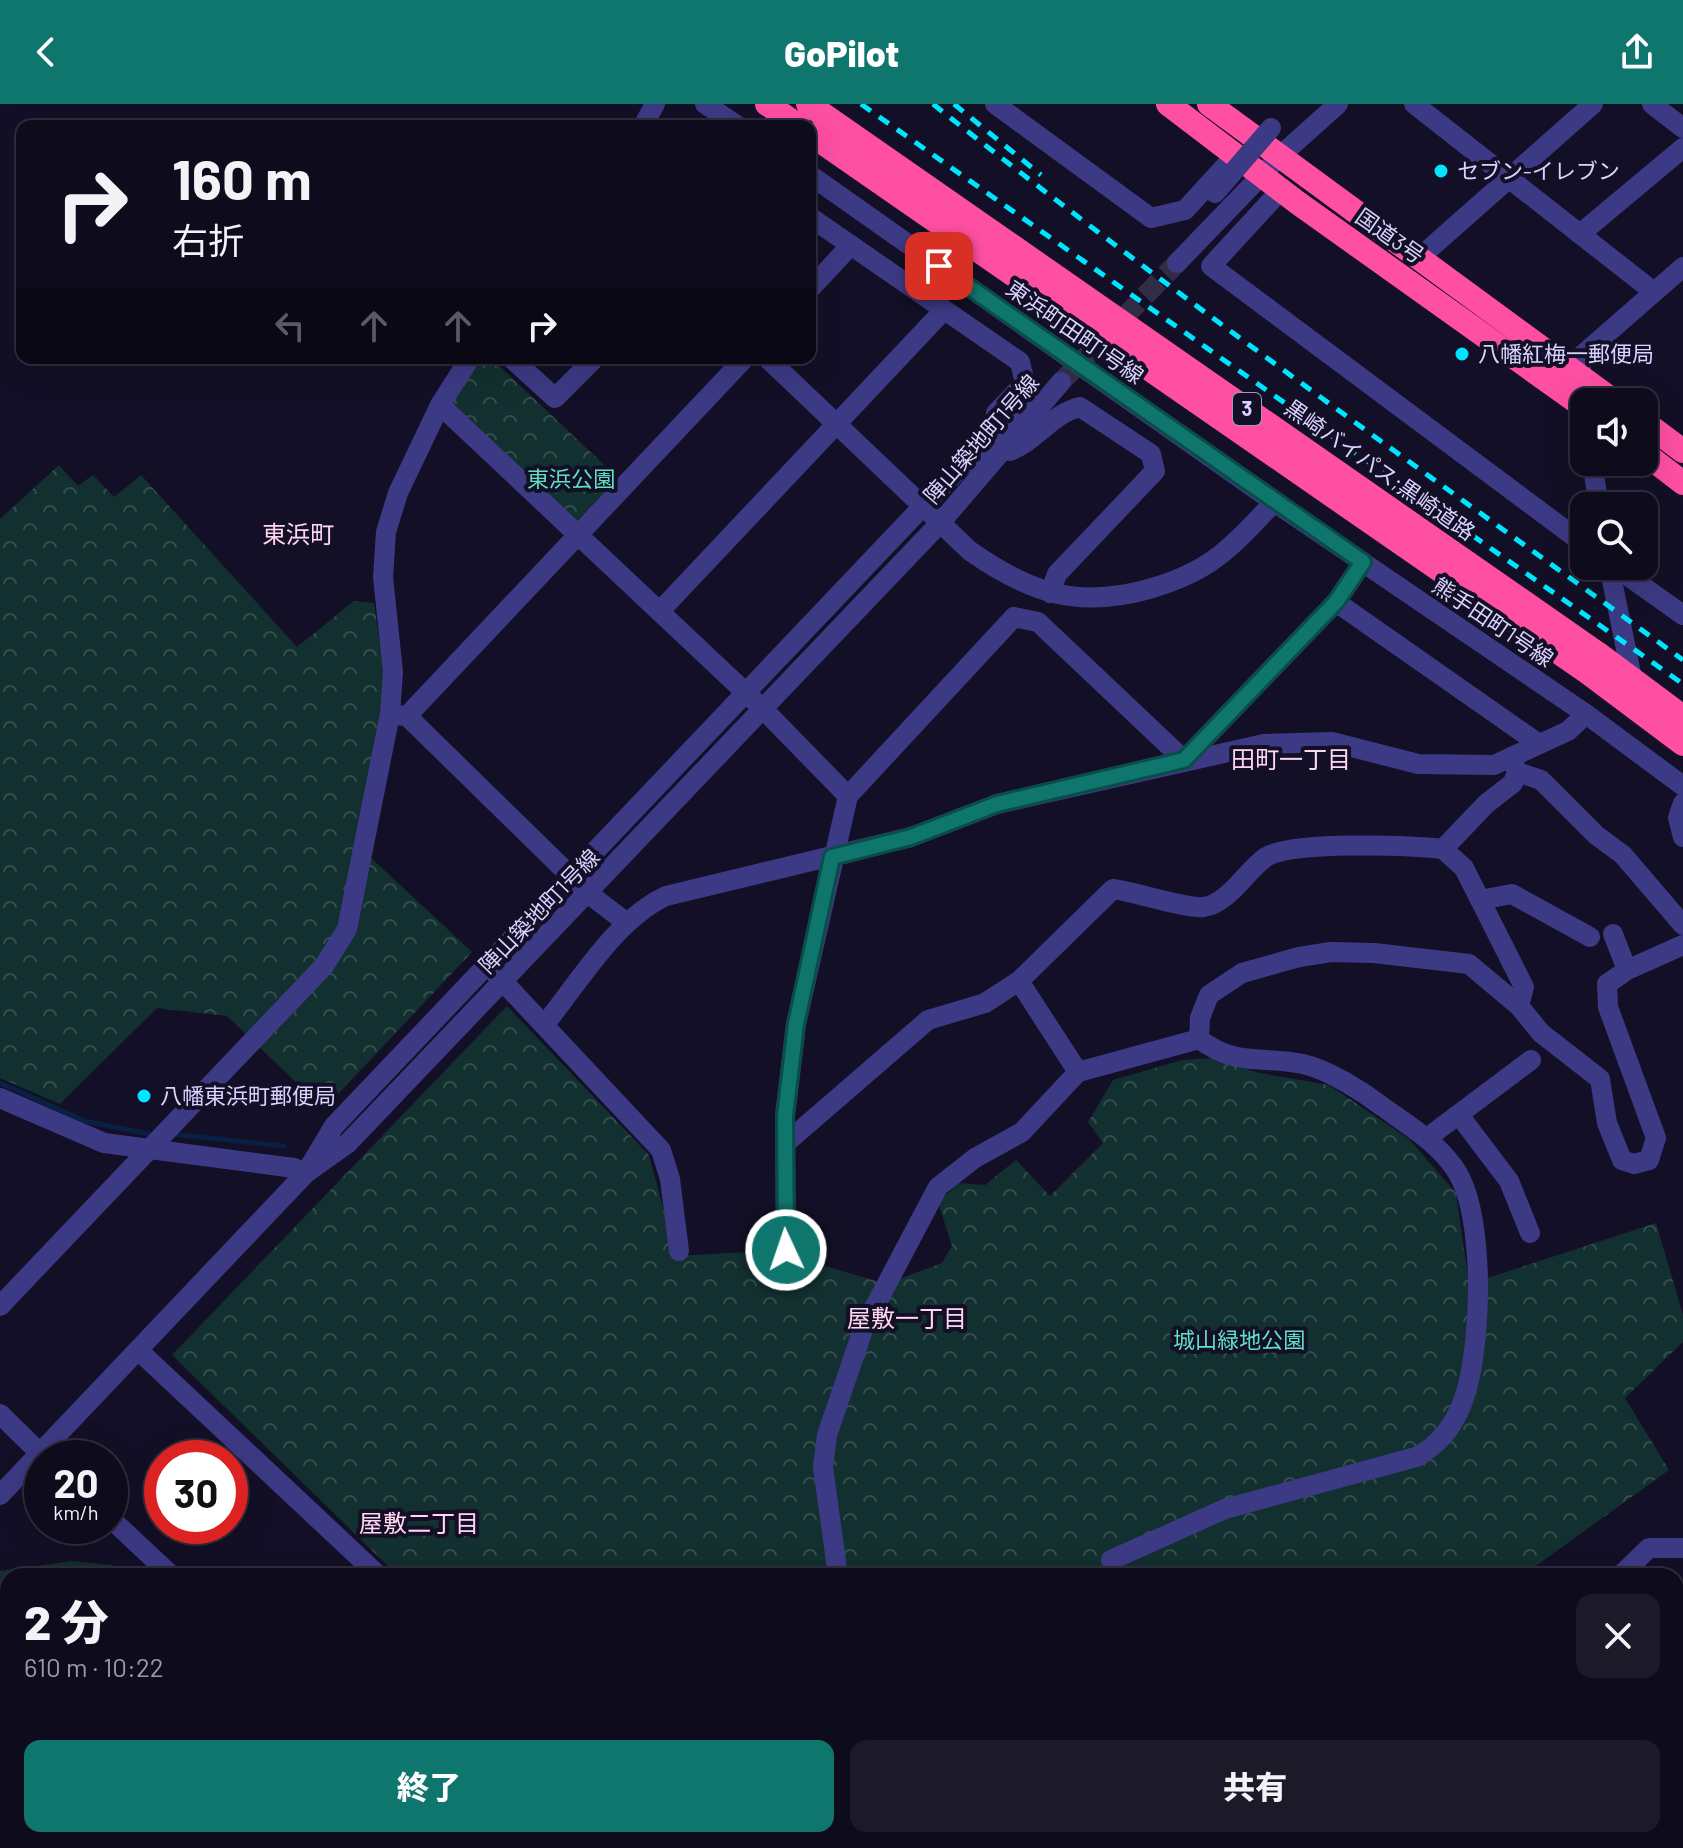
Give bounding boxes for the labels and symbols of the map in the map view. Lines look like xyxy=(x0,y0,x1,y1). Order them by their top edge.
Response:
place label: セブン-イレブン xyxy=(1457,157,1620,183)
marker: セブン-イレブン xyxy=(1432,162,1450,180)
street label: 国道3号 xyxy=(1351,202,1430,268)
pin xyxy=(905,232,973,300)
street label: 東浜町田町1号線 xyxy=(1002,274,1149,388)
place label: 八幡紅梅一郵便局 xyxy=(1478,340,1654,366)
marker: 八幡紅梅一郵便局 xyxy=(1453,345,1471,363)
street label: 陣山築地町1号線 xyxy=(917,369,1043,508)
road number: 3 xyxy=(1233,393,1261,425)
street label: 黒崎バイパス;黒崎道路 xyxy=(1280,394,1481,545)
park label: 東浜公園 xyxy=(527,465,615,491)
district label: 東浜町 xyxy=(262,519,334,548)
street label: 熊手田町1号線 xyxy=(1428,571,1559,671)
district label: 田町一丁目 xyxy=(1231,744,1351,773)
street label: 陣山築地町1号線 xyxy=(473,843,604,977)
place label: 八幡東浜町郵便局 xyxy=(160,1082,336,1108)
marker: 八幡東浜町郵便局 xyxy=(135,1087,153,1105)
position arrow xyxy=(744,1208,828,1292)
district label: 屋敷一丁目 xyxy=(847,1303,967,1332)
park label: 城山緑地公園 xyxy=(1173,1326,1305,1352)
speed limit sign: 30 xyxy=(144,1440,248,1544)
district label: 屋敷二丁目 xyxy=(359,1508,479,1537)

